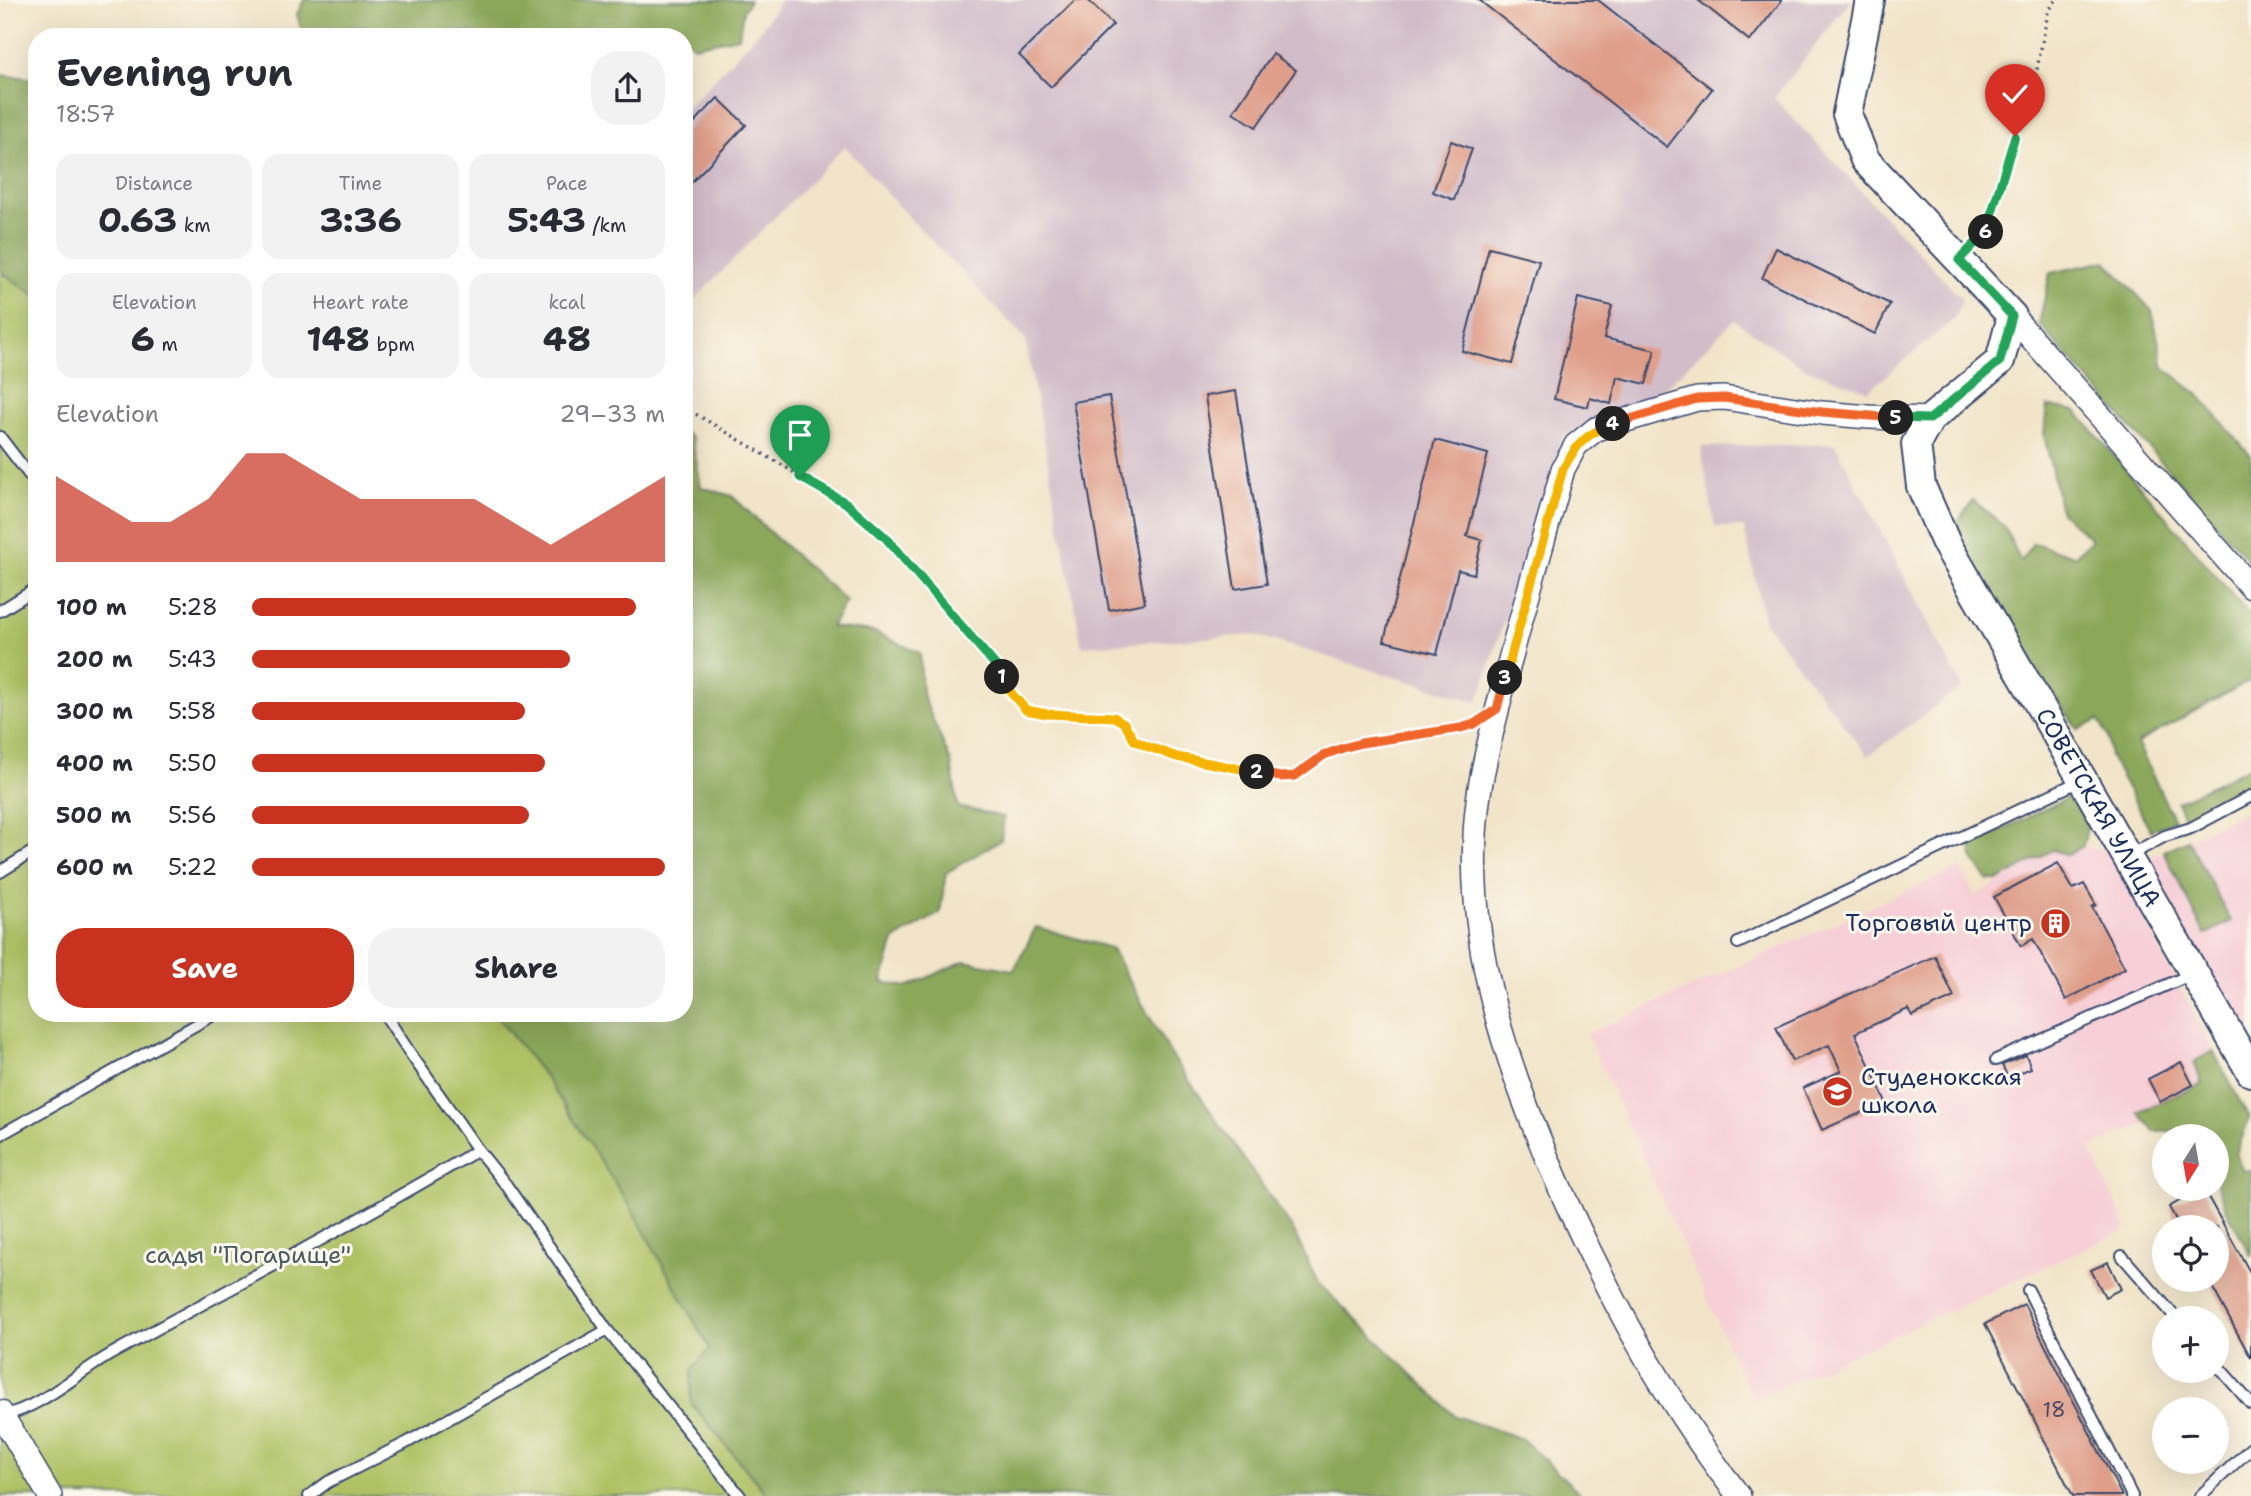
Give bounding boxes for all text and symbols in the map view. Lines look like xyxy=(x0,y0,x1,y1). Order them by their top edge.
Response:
text: Evening run xyxy=(56,47,293,98)
button: share xyxy=(591,51,665,125)
pin xyxy=(1985,64,2045,136)
icon: check xyxy=(1996,75,2034,113)
text: 18:57 xyxy=(56,99,115,129)
text: Distance xyxy=(115,171,193,196)
text: Time xyxy=(339,171,382,196)
text: Pace xyxy=(546,171,588,196)
text: 0.63 xyxy=(98,196,177,243)
text: 3:36 xyxy=(319,196,402,243)
text: 5:43 xyxy=(507,196,586,243)
text: km xyxy=(177,213,211,238)
text: /km xyxy=(586,213,626,238)
pin: 6 xyxy=(1968,215,2004,250)
text: 6 xyxy=(1979,219,1992,244)
text: Elevation xyxy=(112,290,197,315)
text: Heart rate xyxy=(312,290,409,315)
text: kcal xyxy=(548,290,585,315)
text: 6 xyxy=(130,315,155,362)
text: 148 xyxy=(306,315,370,362)
text: 48 xyxy=(542,315,591,362)
text: m xyxy=(155,332,178,357)
text: bpm xyxy=(370,332,415,357)
text: Elevation xyxy=(56,399,159,429)
text: 29–33 m xyxy=(559,399,665,429)
pin: 5 xyxy=(1878,400,1913,436)
pin xyxy=(770,405,830,477)
text: 5 xyxy=(1890,405,1901,430)
pin: 4 xyxy=(1596,406,1630,442)
text: 4 xyxy=(1606,411,1619,436)
icon: arrive xyxy=(781,416,819,454)
text: 100 m xyxy=(56,592,127,622)
text: 5:28 xyxy=(168,592,218,622)
text: 200 m xyxy=(56,644,133,674)
text: 5:43 xyxy=(168,644,217,674)
pin: 1 xyxy=(984,660,1020,694)
pin: 3 xyxy=(1488,660,1522,696)
text: 1 xyxy=(997,664,1006,689)
text: 3 xyxy=(1498,665,1511,690)
text: 300 m xyxy=(56,696,133,726)
text: 5:58 xyxy=(168,696,217,726)
street label: СОВЕТСКАЯ УЛИЦА xyxy=(2028,702,2169,913)
text: 400 m xyxy=(56,748,133,778)
text: 5:50 xyxy=(168,748,217,778)
pin: 2 xyxy=(1240,754,1274,790)
text: 2 xyxy=(1250,759,1263,784)
text: 500 m xyxy=(56,800,131,830)
text: 5:56 xyxy=(168,800,217,830)
text: 600 m xyxy=(56,852,133,882)
text: 5:22 xyxy=(168,852,217,882)
building icon: Торговый центр xyxy=(2038,906,2072,940)
place label: Торговый центр xyxy=(1845,907,2032,939)
button: Save xyxy=(56,928,354,1008)
button: Share xyxy=(368,928,665,1008)
place label: Студенокская школа xyxy=(1861,1061,2022,1121)
school or university icon: Студенокская школа xyxy=(1821,1074,1855,1108)
north arrow xyxy=(2152,1124,2230,1200)
map controls xyxy=(2152,1124,2229,1474)
button: locate xyxy=(2152,1215,2229,1292)
park label: сады "Погарище" xyxy=(145,1239,351,1271)
button: + xyxy=(2152,1306,2229,1383)
house number: 18 xyxy=(2042,1396,2066,1424)
button: − xyxy=(2152,1397,2229,1474)

